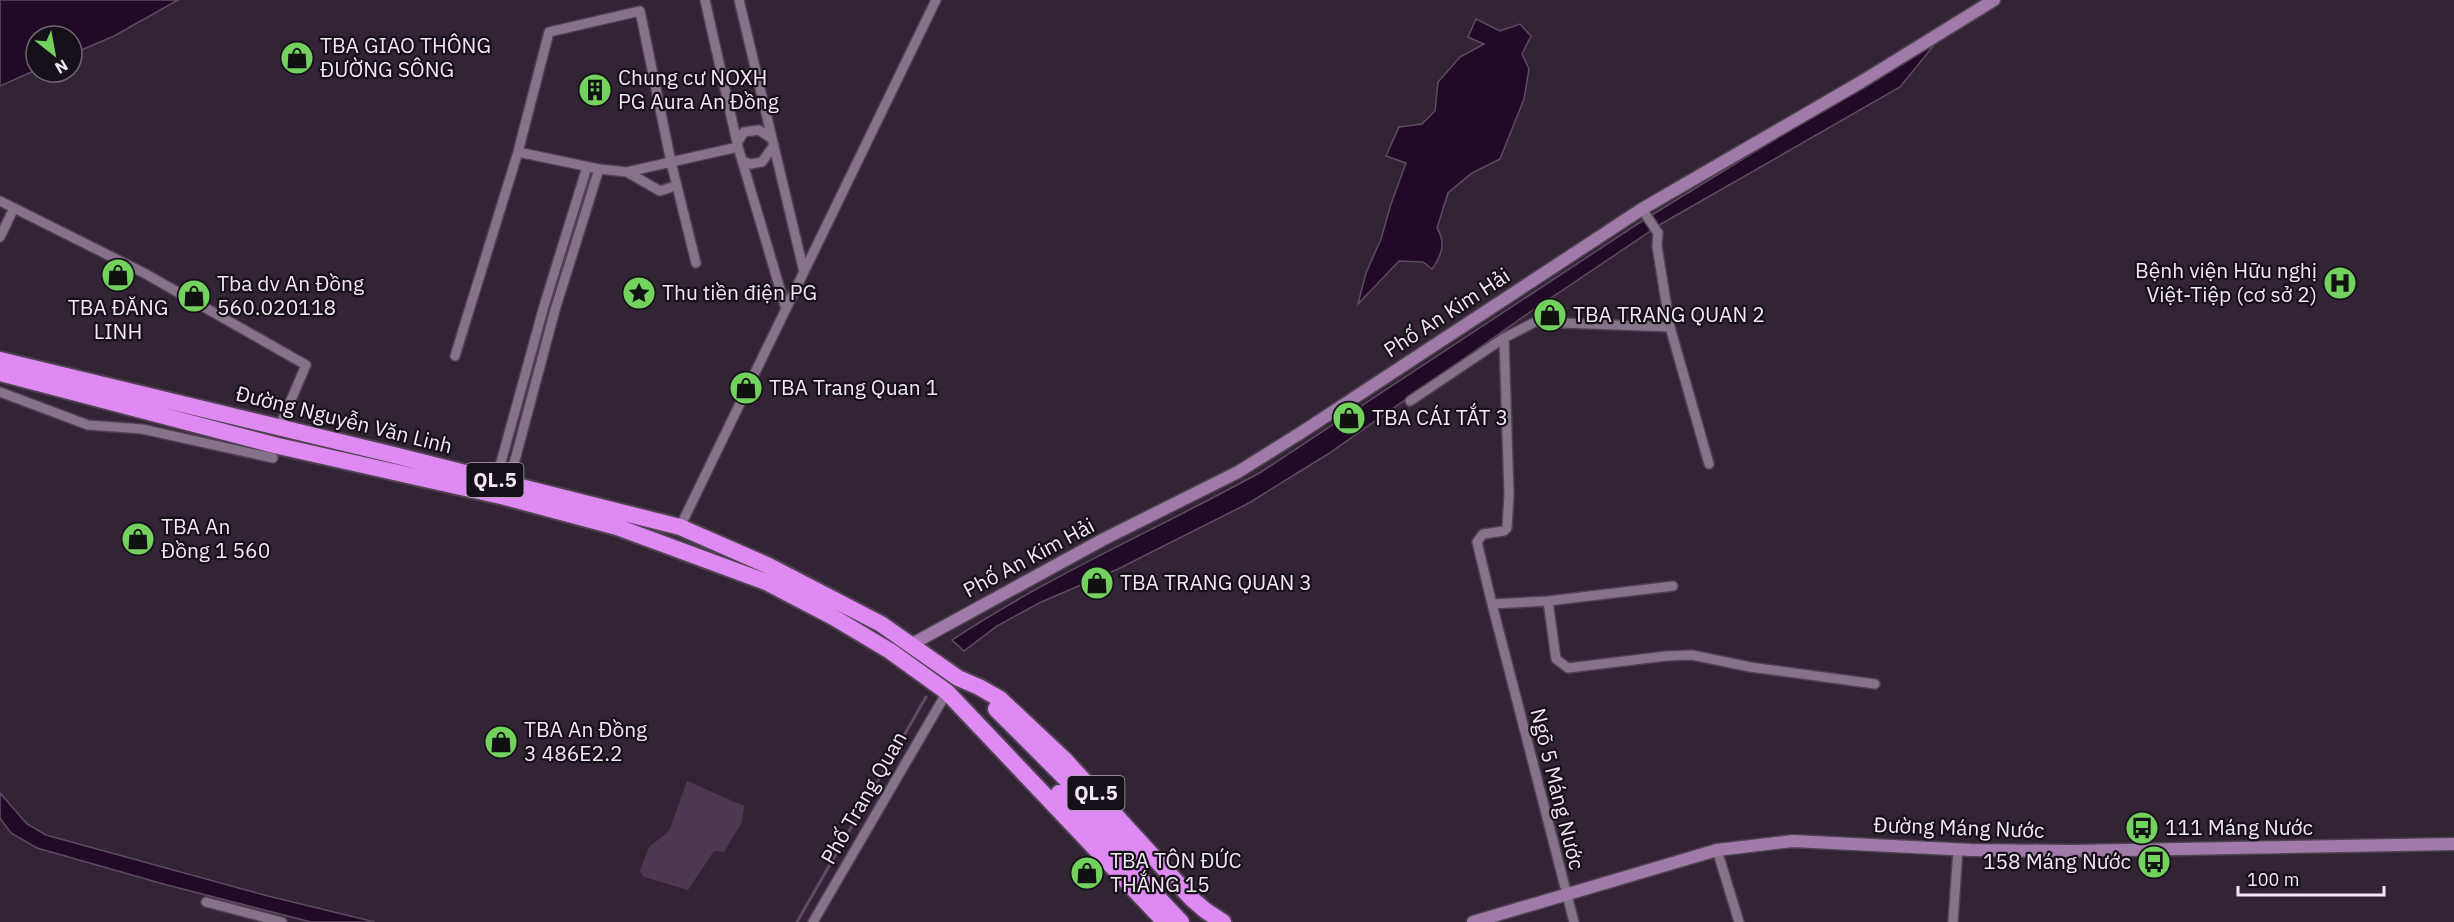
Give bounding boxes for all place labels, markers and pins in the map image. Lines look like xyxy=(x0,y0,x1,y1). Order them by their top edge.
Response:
place label: TBA GIAO THÔNG ĐƯỜNG SÔNG xyxy=(320,31,491,83)
shop icon: TBA GIAO THÔNG ĐƯỜNG SÔNG xyxy=(279,40,315,76)
place label: Chung cư NOXH PG Aura An Đồng xyxy=(618,63,779,115)
building icon: Chung cư NOXH PG Aura An Đồng xyxy=(577,72,613,108)
place label: Bệnh viện Hữu nghị Việt-Tiệp (cơ sở 2) xyxy=(2135,256,2317,308)
shop icon: TBA ĐĂNG LINH xyxy=(100,257,136,293)
hospital icon: Bệnh viện Hữu nghị Việt-Tiệp (cơ sở 2) xyxy=(2322,265,2358,301)
place label: Tba dv An Đồng 560.020118 xyxy=(217,269,364,321)
place icon: Thu tiền điện PG xyxy=(621,275,657,311)
shop icon: Tba dv An Đồng 560.020118 xyxy=(176,278,212,314)
place label: Thu tiền điện PG xyxy=(662,278,817,306)
place label: TBA ĐĂNG LINH xyxy=(68,293,168,345)
shop icon: TBA TRANG QUAN 2 xyxy=(1532,297,1568,333)
place label: TBA TRANG QUAN 2 xyxy=(1573,300,1765,328)
shop icon: TBA Trang Quan 1 xyxy=(728,370,764,406)
place label: TBA Trang Quan 1 xyxy=(769,373,938,401)
shop icon: TBA CÁI TẮT 3 xyxy=(1331,400,1367,436)
place label: TBA CÁI TẮT 3 xyxy=(1372,402,1508,431)
place label: TBA An Đồng 1 560 xyxy=(161,512,270,564)
shop icon: TBA An Đồng 1 560 xyxy=(120,521,156,557)
shop icon: TBA TRANG QUAN 3 xyxy=(1079,565,1115,601)
place label: TBA TRANG QUAN 3 xyxy=(1120,568,1312,596)
place label: TBA An Đồng 3 486E2.2 xyxy=(524,715,647,767)
shop icon: TBA An Đồng 3 486E2.2 xyxy=(483,724,519,760)
bus stop icon: 111 Máng Nước xyxy=(2124,810,2160,846)
place label: 111 Máng Nước xyxy=(2165,813,2313,841)
bus stop icon: 158 Máng Nước xyxy=(2136,844,2172,880)
place label: TBA TÔN ĐỨC THẮNG 15 xyxy=(1110,846,1242,898)
place label: 158 Máng Nước xyxy=(1983,847,2131,875)
shop icon: TBA TÔN ĐỨC THẮNG 15 xyxy=(1069,855,1105,891)

